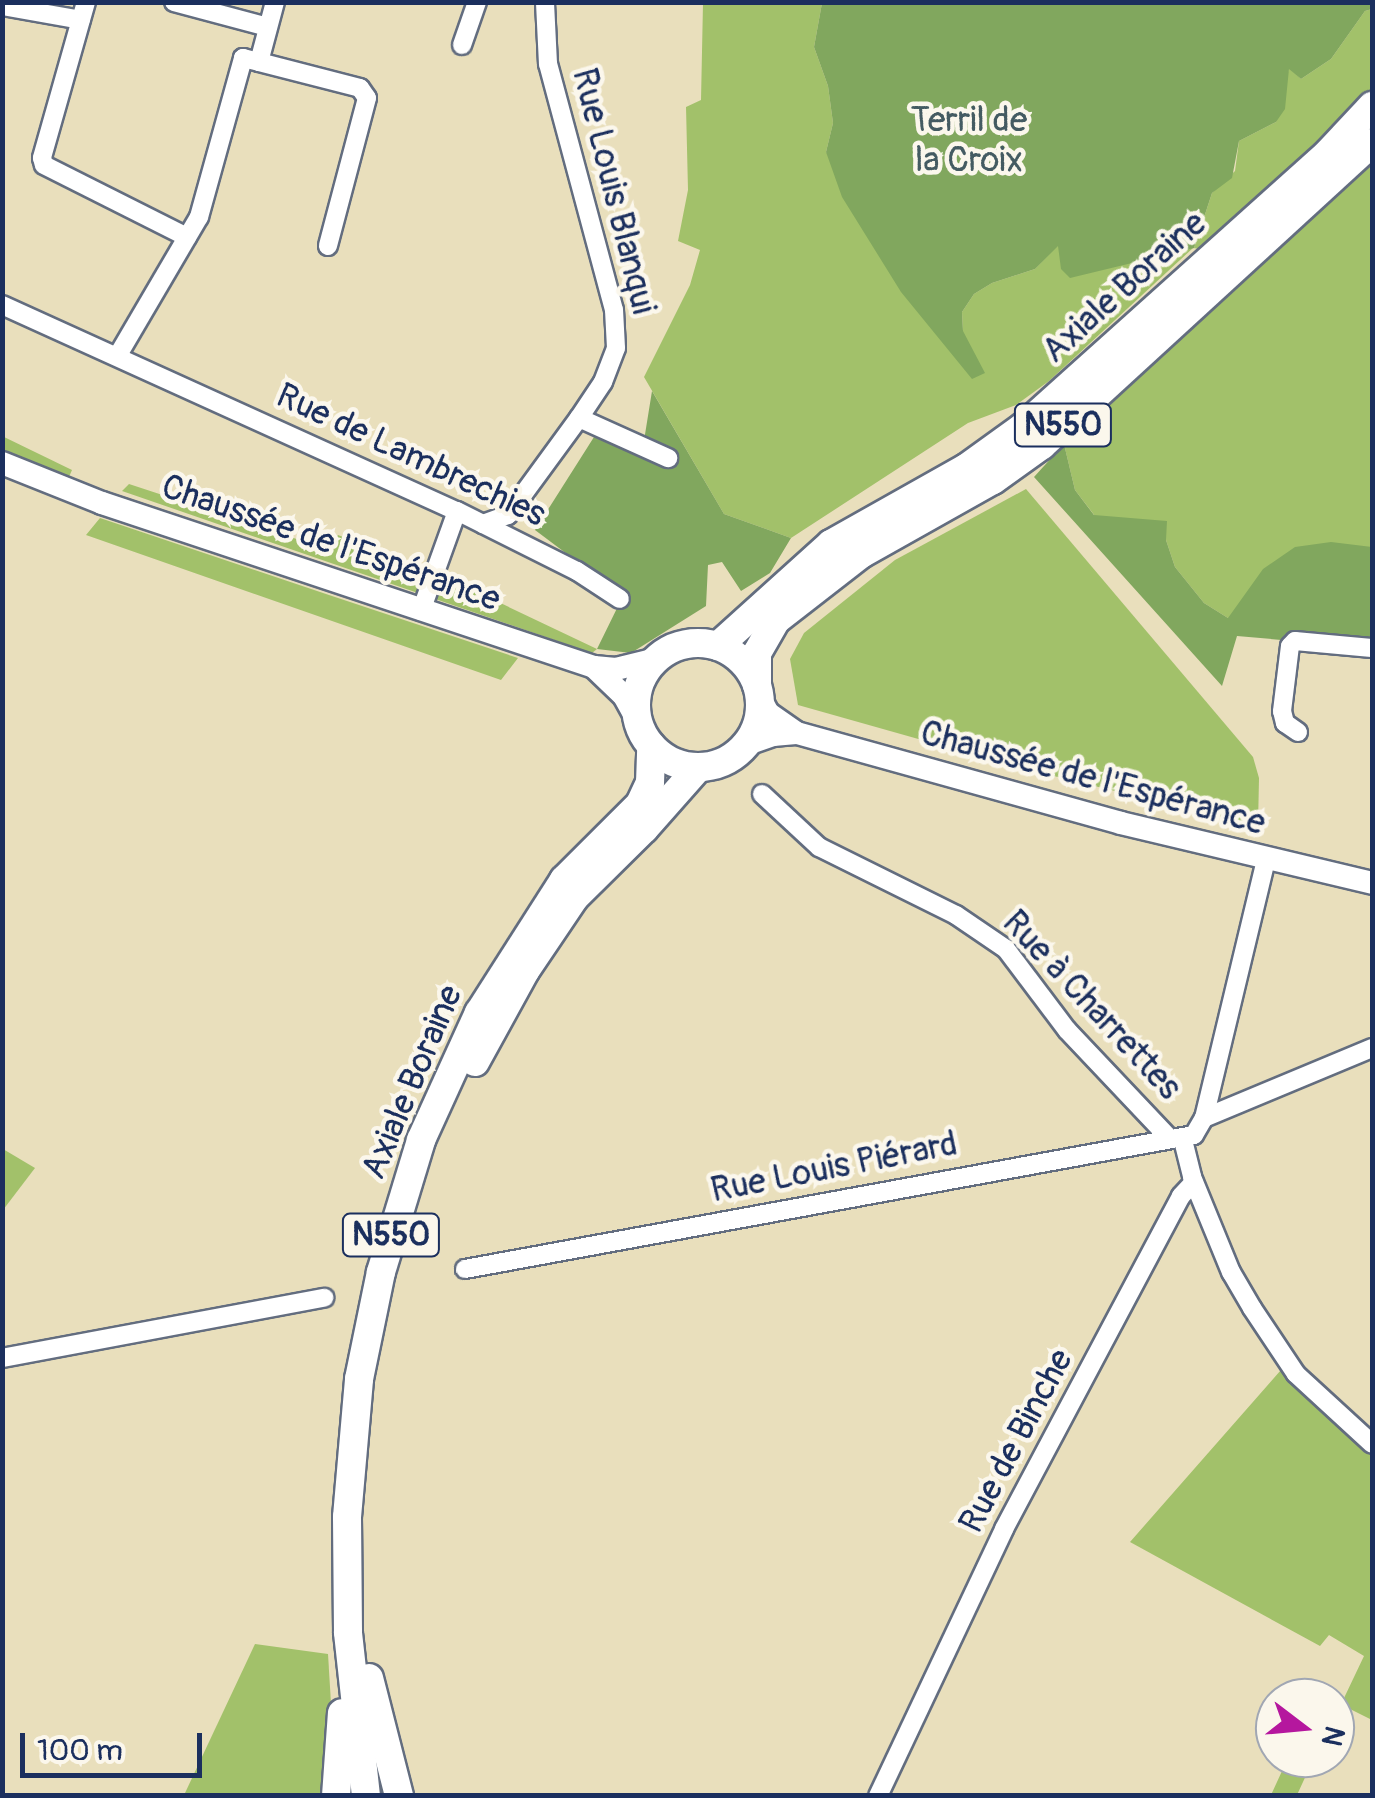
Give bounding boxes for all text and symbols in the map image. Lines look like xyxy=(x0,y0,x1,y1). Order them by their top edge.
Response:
street label: Rue Louis Blanqui xyxy=(563,64,665,318)
park label: Terril de la Croix xyxy=(911,99,1027,181)
street label: Axiale Boraine xyxy=(1033,202,1215,372)
street label: Rue de Lambrechies xyxy=(270,374,552,536)
road number: N550 xyxy=(1013,398,1113,452)
street label: Chaussée de l'Espérance xyxy=(156,465,506,621)
street label: Chaussée de l'Espérance xyxy=(916,712,1270,844)
street label: Rue à Charrettes xyxy=(994,902,1190,1108)
street label: Axiale Boraine xyxy=(352,979,472,1185)
street label: Rue Louis Piérard xyxy=(707,1123,961,1211)
road number: N550 xyxy=(341,1208,441,1262)
street label: Rue de Binche xyxy=(950,1342,1082,1540)
north arrow xyxy=(1255,1678,1355,1778)
scale bar xyxy=(25,1713,208,1775)
text: N xyxy=(1313,1722,1352,1750)
text: 100 m xyxy=(37,1732,123,1769)

